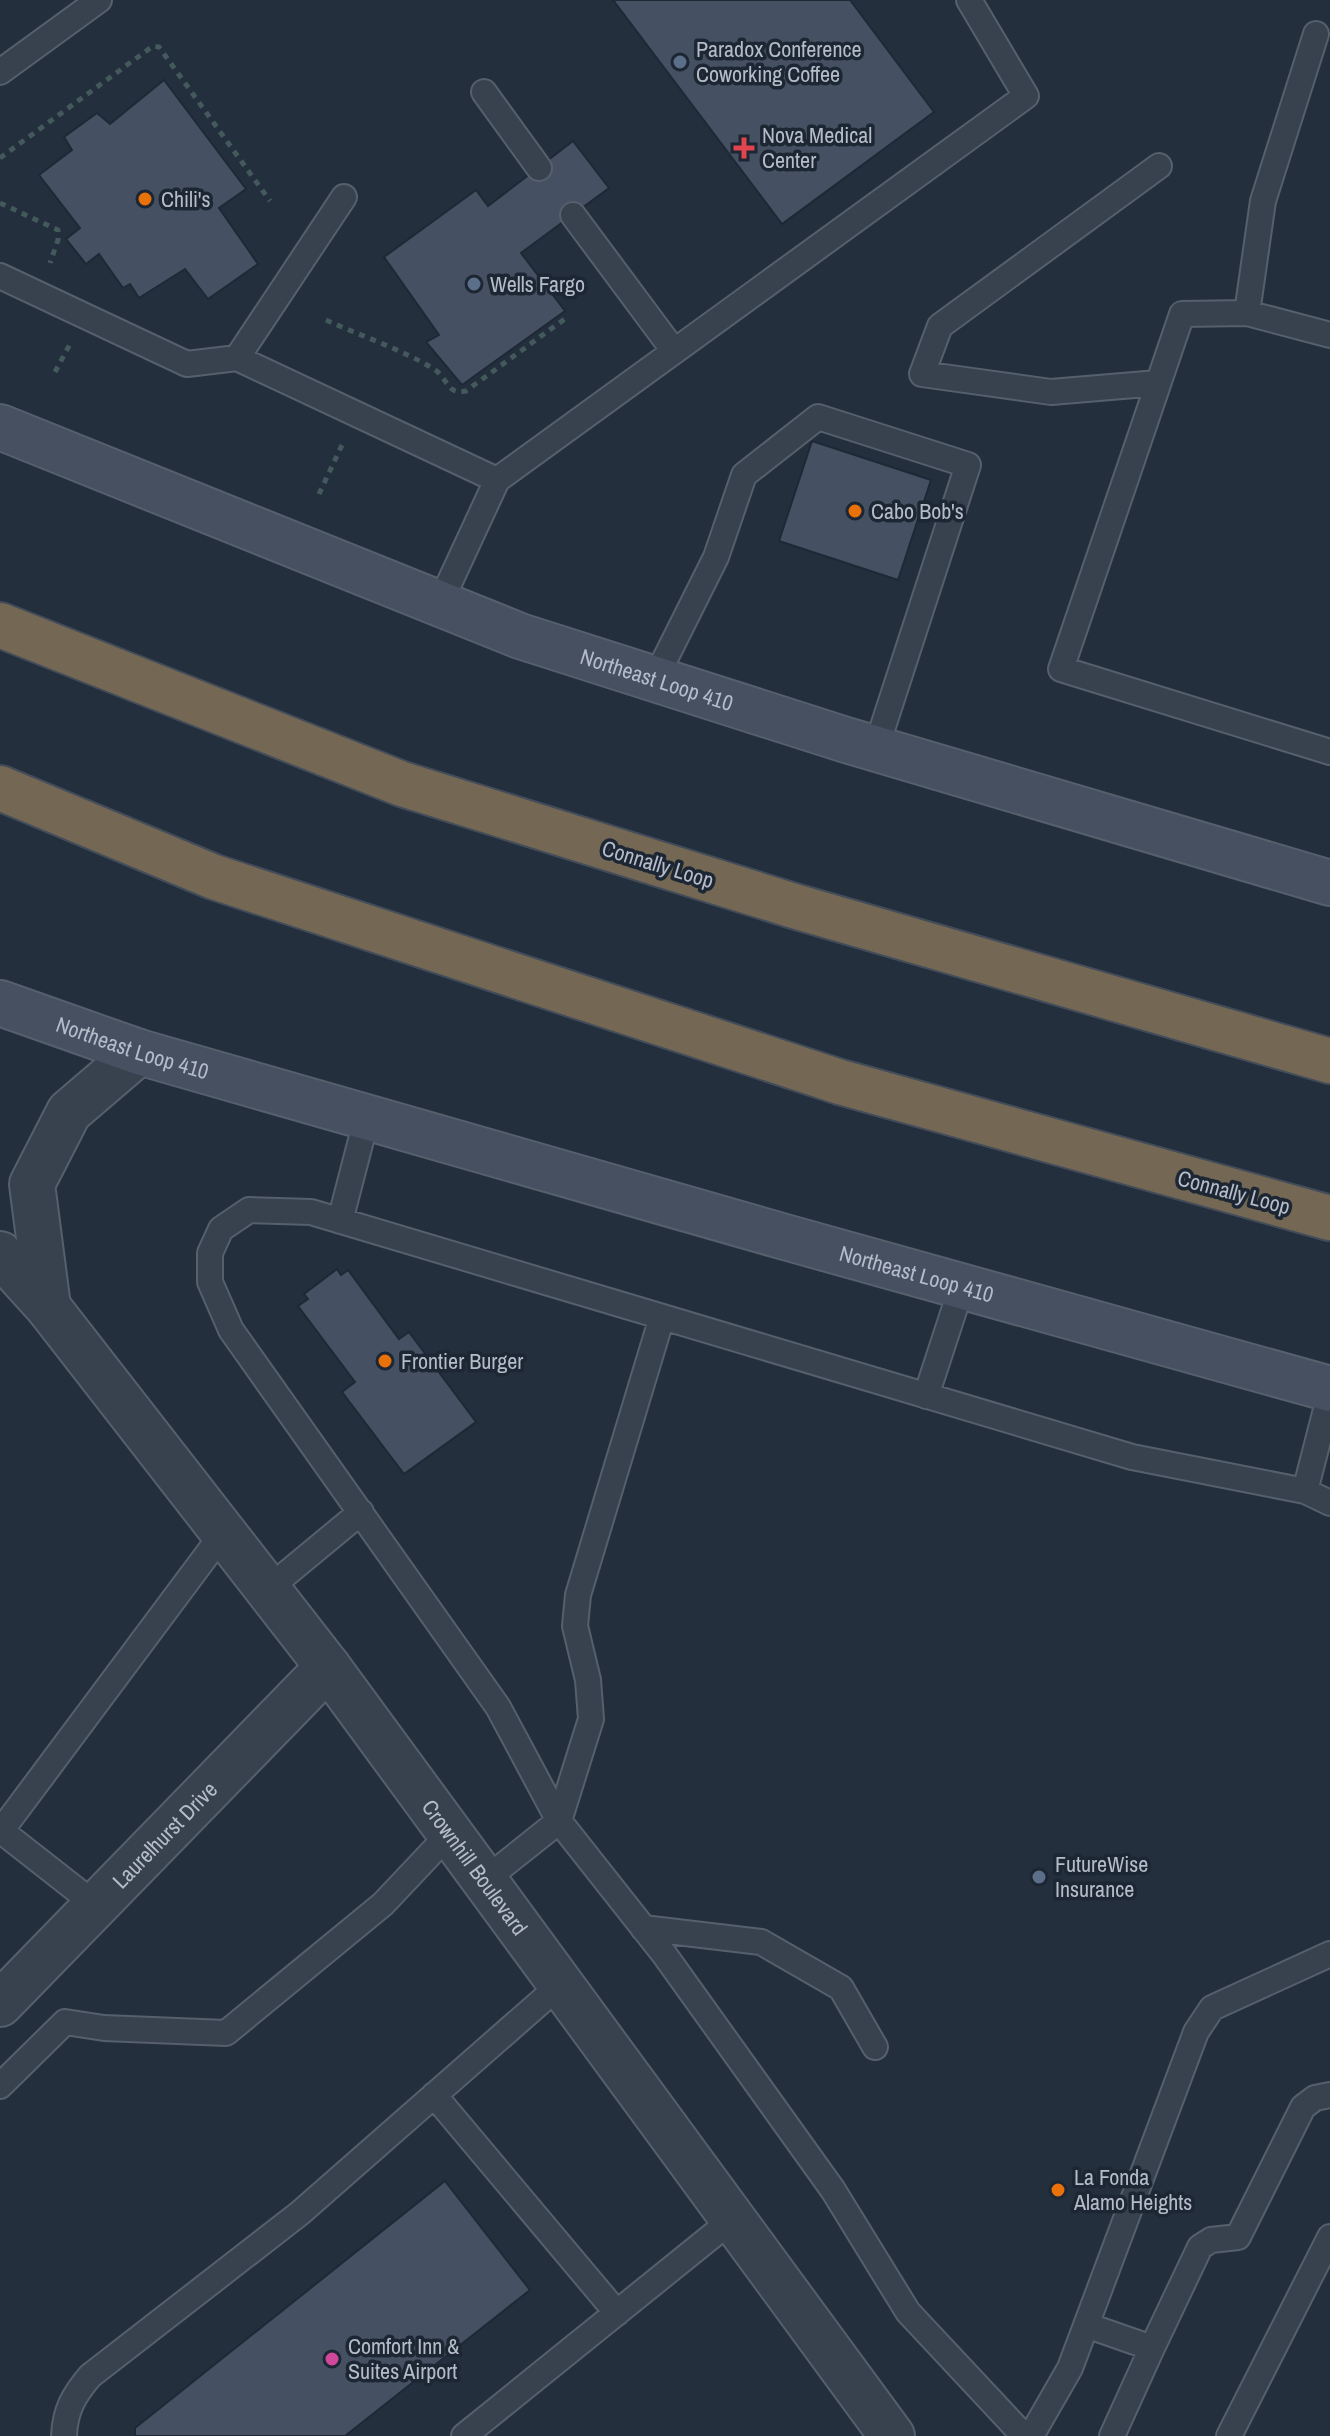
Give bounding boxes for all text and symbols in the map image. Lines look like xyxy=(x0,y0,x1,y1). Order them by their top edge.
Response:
place label: Paradox Conference Coworking Coffee xyxy=(696,34,861,89)
marker: Paradox Conference Coworking Coffee xyxy=(671,53,689,71)
place label: Nova Medical Center xyxy=(762,120,872,175)
marker: Nova Medical Center xyxy=(733,137,755,159)
place label: Chili's xyxy=(161,184,211,214)
marker: Chili's xyxy=(136,190,154,208)
place label: Wells Fargo xyxy=(490,269,585,299)
marker: Wells Fargo xyxy=(465,275,483,293)
place label: Cabo Bob's xyxy=(871,496,964,526)
marker: Cabo Bob's xyxy=(846,502,864,520)
street label: Northeast Loop 410 xyxy=(577,641,737,718)
street label: Connally Loop xyxy=(598,833,718,895)
street label: Northeast Loop 410 xyxy=(52,1009,212,1086)
street label: Connally Loop xyxy=(1174,1163,1294,1221)
street label: Northeast Loop 410 xyxy=(836,1238,997,1309)
place label: Frontier Burger xyxy=(401,1346,523,1376)
marker: Frontier Burger xyxy=(376,1352,394,1370)
street label: Laurelhurst Drive xyxy=(106,1775,224,1895)
street label: Crownhill Boulevard xyxy=(415,1793,535,1941)
place label: FutureWise Insurance xyxy=(1055,1849,1148,1904)
marker: FutureWise Insurance xyxy=(1030,1868,1048,1886)
place label: La Fonda Alamo Heights xyxy=(1073,2162,1192,2217)
marker: La Fonda Alamo Heights xyxy=(1049,2181,1067,2199)
place label: Comfort Inn & Suites Airport xyxy=(348,2331,459,2386)
marker: Comfort Inn & Suites Airport xyxy=(323,2350,341,2368)

